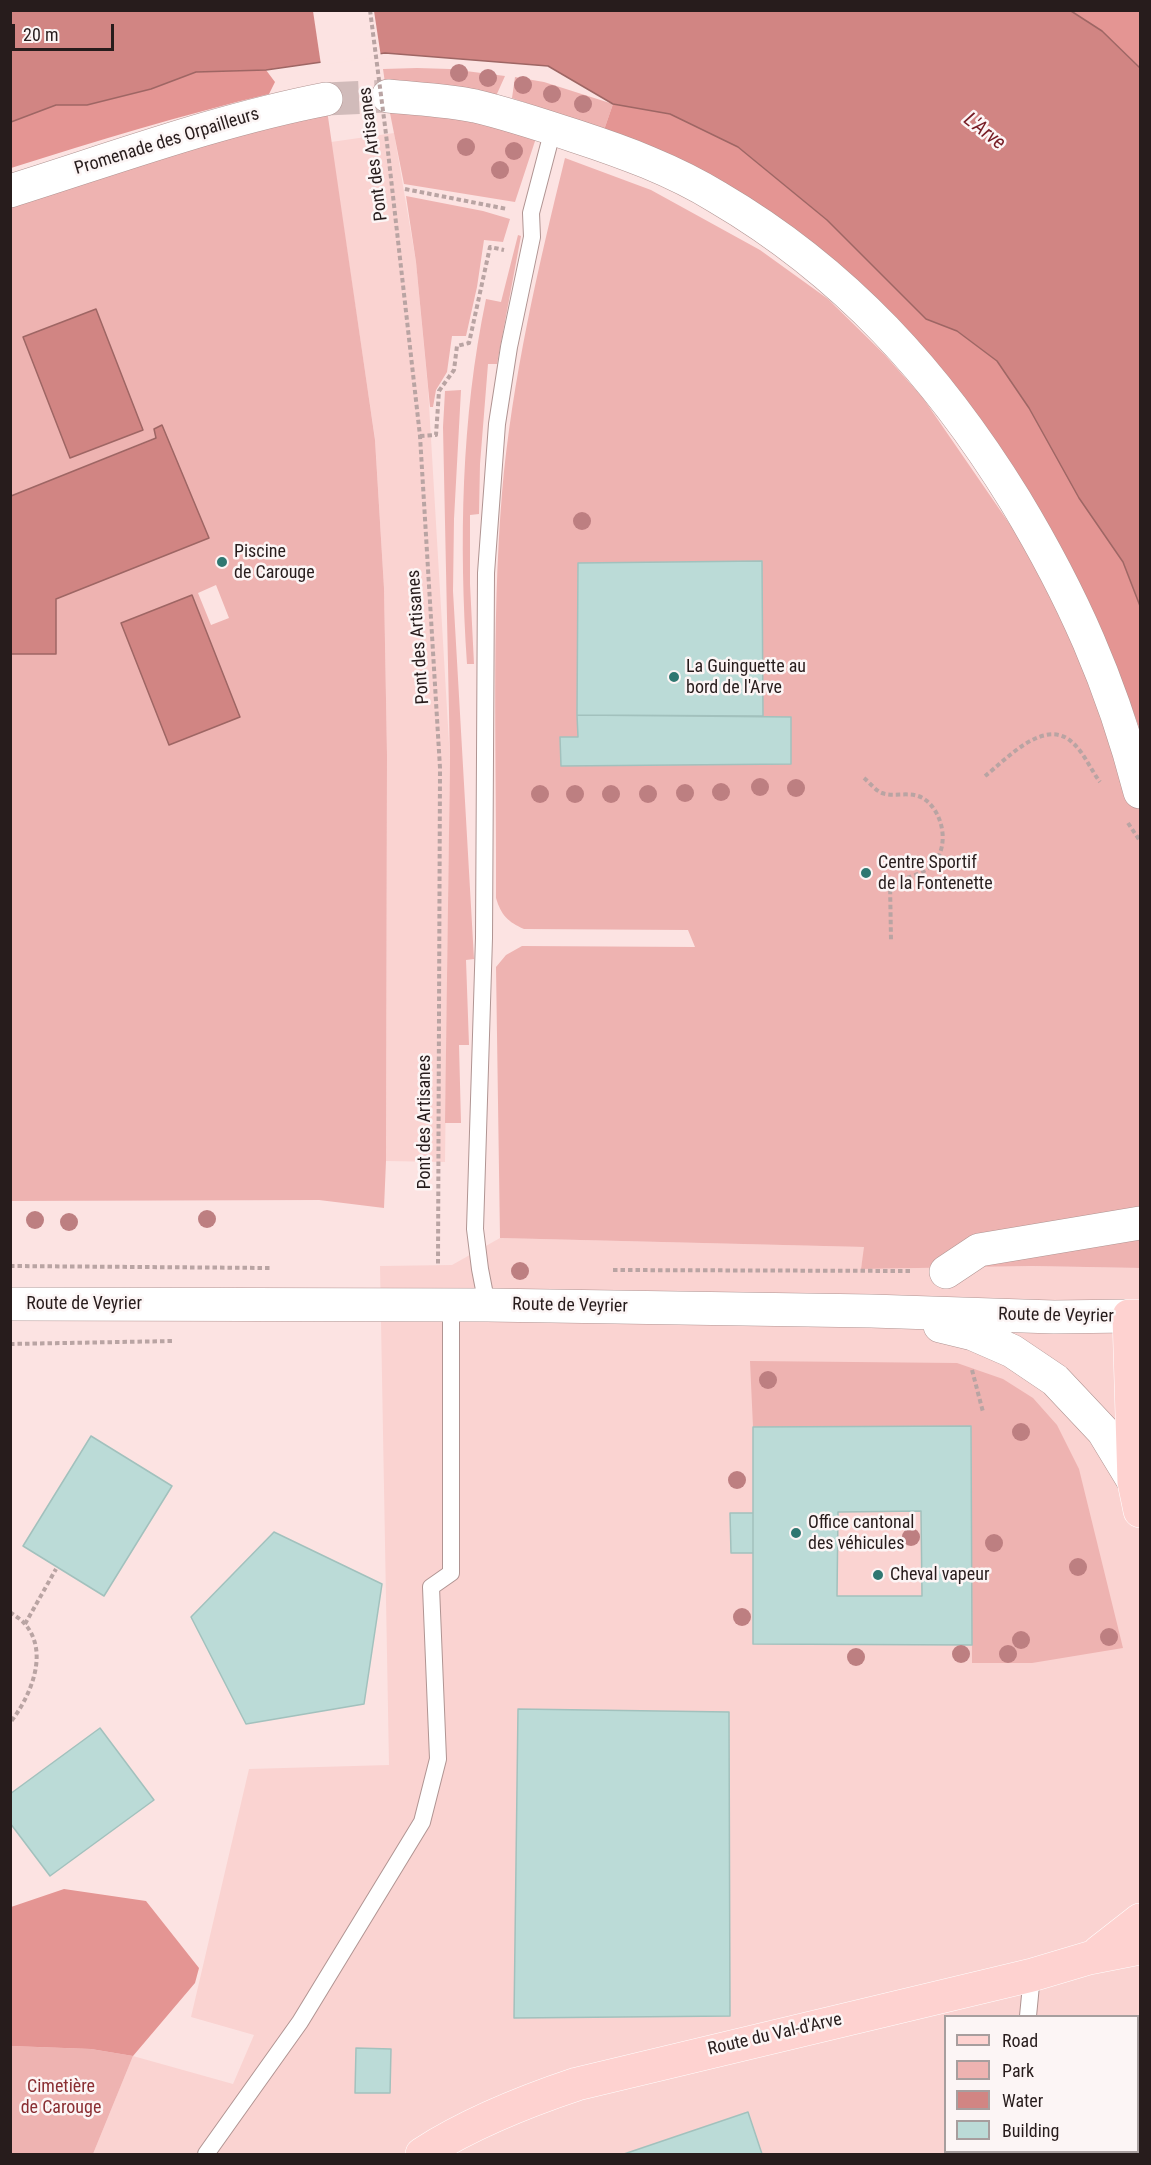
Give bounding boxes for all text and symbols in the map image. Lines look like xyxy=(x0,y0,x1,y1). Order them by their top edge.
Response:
scale bar xyxy=(15,12,117,50)
text: 20 m xyxy=(23,24,58,45)
street label: Pont des Artisanes xyxy=(355,86,393,222)
street label: Promenade des Orpailleurs xyxy=(72,104,262,180)
water label: L'Arve xyxy=(958,108,1010,156)
place label: Piscine de Carouge xyxy=(234,541,315,584)
marker: Piscine de Carouge xyxy=(215,555,229,569)
street label: Pont des Artisanes xyxy=(404,569,434,705)
place label: La Guinguette au bord de l'Arve xyxy=(686,656,806,698)
marker: La Guinguette au bord de l'Arve xyxy=(667,670,681,684)
place label: Centre Sportif de la Fontenette xyxy=(878,852,993,894)
marker: Centre Sportif de la Fontenette xyxy=(859,866,873,880)
street label: Pont des Artisanes xyxy=(414,1055,436,1189)
street label: Route de Veyrier xyxy=(26,1293,142,1315)
street label: Route de Veyrier xyxy=(512,1294,628,1318)
street label: Route de Veyrier xyxy=(998,1304,1114,1328)
place label: Office cantonal des véhicules xyxy=(808,1512,914,1555)
marker: Office cantonal des véhicules xyxy=(789,1526,803,1540)
place label: Cheval vapeur xyxy=(890,1564,989,1586)
marker: Cheval vapeur xyxy=(871,1568,885,1582)
street label: Route du Val-d'Arve xyxy=(706,2009,844,2061)
legend xyxy=(944,2015,1139,2153)
text: Road xyxy=(1002,2030,1038,2051)
text: Park xyxy=(1002,2060,1034,2081)
park label: Cimetière de Carouge xyxy=(21,2076,101,2118)
text: Water xyxy=(1002,2090,1043,2111)
text: Building xyxy=(1002,2120,1059,2141)

